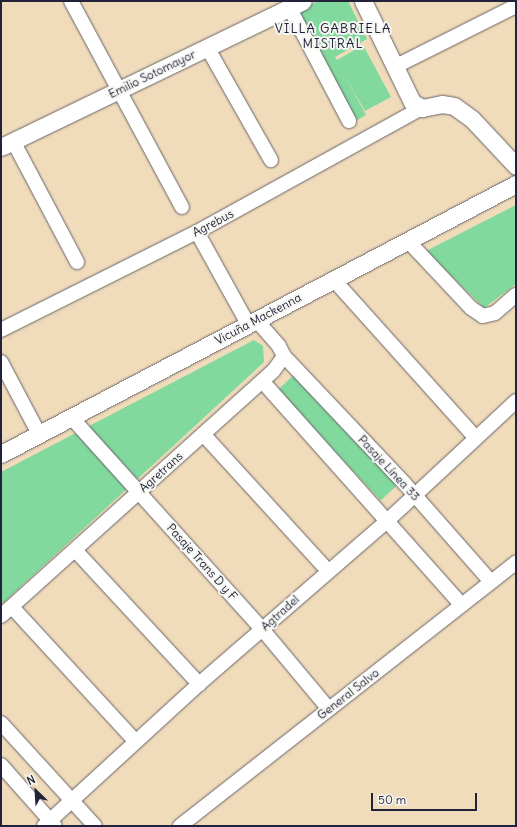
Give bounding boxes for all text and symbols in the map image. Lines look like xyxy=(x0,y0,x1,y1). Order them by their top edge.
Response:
district label: VILLA GABRIELA MISTRAL xyxy=(275,22,391,53)
street label: Emilio Sotomayor xyxy=(106,47,198,101)
street label: Agrebus xyxy=(190,206,236,240)
street label: Vicuña Mackenna xyxy=(212,290,304,348)
street label: Pasaje Línea 33 xyxy=(355,432,423,504)
street label: Agretrans xyxy=(136,449,186,495)
street label: Pasaje Trans D y F xyxy=(164,521,240,603)
street label: Agtradel xyxy=(258,592,302,634)
street label: General Salvo xyxy=(314,665,382,723)
north arrow xyxy=(16,771,56,811)
text: N xyxy=(25,772,37,788)
scale bar xyxy=(373,785,479,811)
text: 50 m xyxy=(378,792,406,807)

